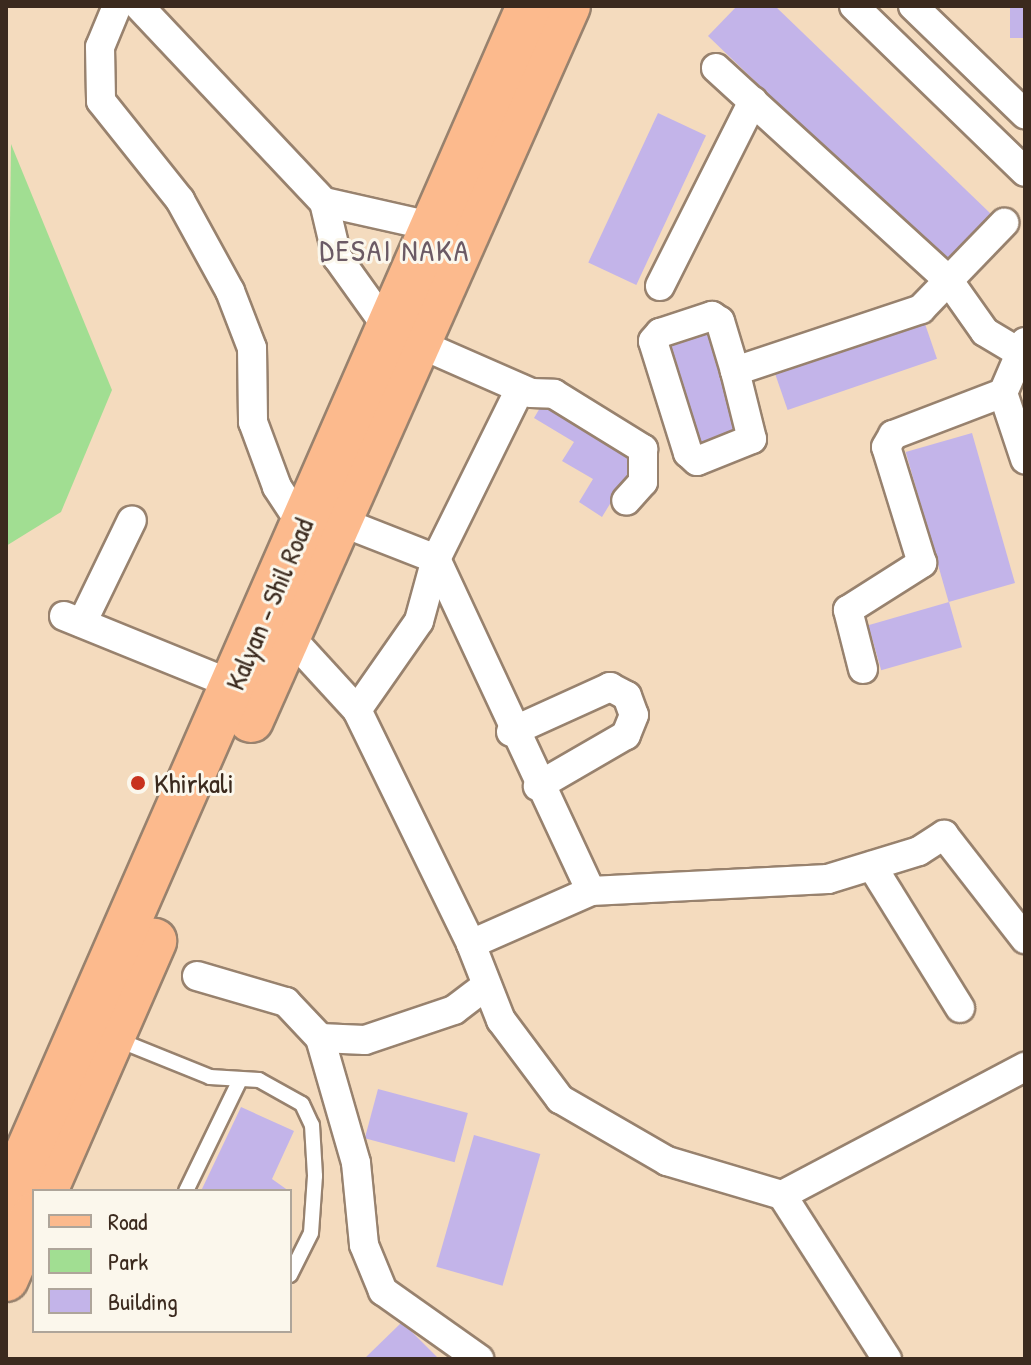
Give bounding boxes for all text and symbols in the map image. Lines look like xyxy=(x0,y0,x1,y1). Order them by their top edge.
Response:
district label: DESAI NAKA xyxy=(320,232,470,268)
street label: Kalyan - Shil Road xyxy=(218,513,320,695)
place label: Khirkali xyxy=(154,766,234,800)
marker: Khirkali xyxy=(129,774,147,792)
legend xyxy=(32,1189,292,1333)
text: Road xyxy=(108,1205,147,1237)
text: Park xyxy=(108,1245,148,1277)
text: Building xyxy=(108,1285,178,1317)

